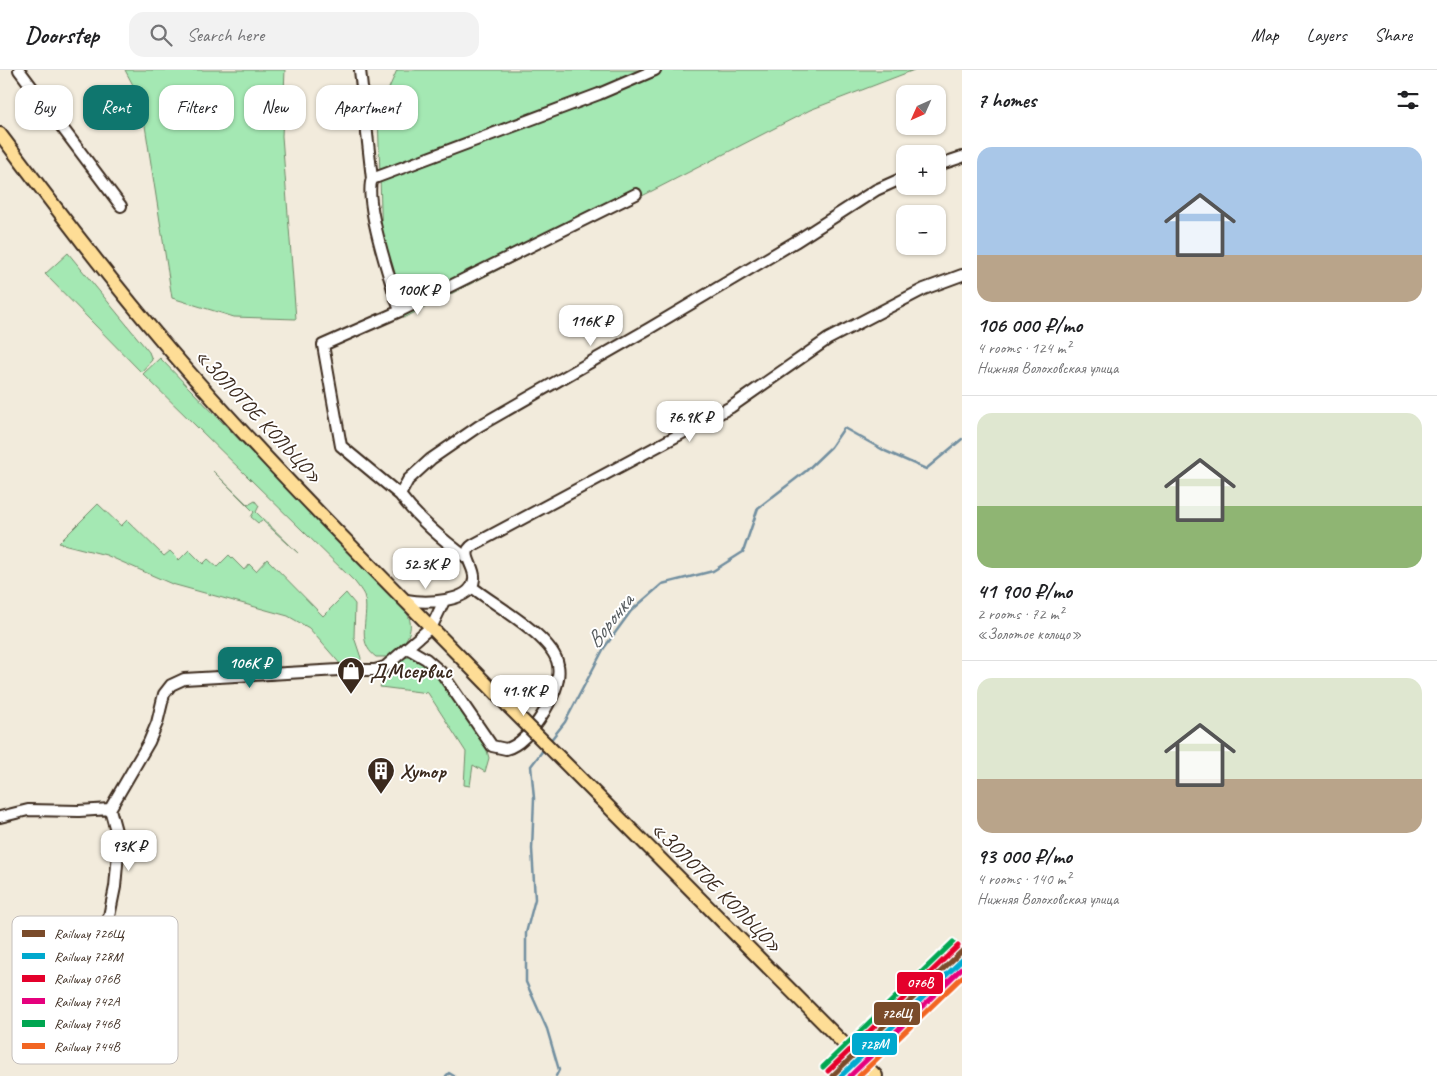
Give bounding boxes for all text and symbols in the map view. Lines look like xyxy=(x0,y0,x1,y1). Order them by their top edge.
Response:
search box xyxy=(129,12,479,57)
text: Doorstep xyxy=(25,20,99,50)
icon: search xyxy=(147,21,175,49)
text: Search here xyxy=(187,23,264,47)
text: Map xyxy=(1251,24,1279,46)
text: Layers xyxy=(1307,24,1346,46)
text: Share xyxy=(1374,24,1412,46)
chip: Buy xyxy=(15,85,73,130)
chip: Rent xyxy=(83,85,149,130)
chip: Filters xyxy=(159,85,234,130)
chip: New xyxy=(244,85,306,130)
chip: Apartment xyxy=(316,85,418,130)
north arrow xyxy=(896,85,946,135)
map controls xyxy=(896,85,946,255)
icon: filters xyxy=(1394,86,1422,114)
text: 7 homes xyxy=(977,87,1036,113)
button: + xyxy=(896,145,946,195)
icon: home xyxy=(1155,180,1245,270)
button: − xyxy=(896,205,946,255)
pin: 100K ₽ xyxy=(377,274,459,316)
text: 100K ₽ xyxy=(397,280,439,300)
pin: 116K ₽ xyxy=(550,304,632,347)
text: 116K ₽ xyxy=(570,311,612,331)
text: 106 000 ₽/mo xyxy=(977,312,1082,338)
text: 4 rooms · 124 m² xyxy=(977,338,1071,358)
street label: «ЗОЛОТОЕ КОЛЬЦО» xyxy=(190,343,328,489)
text: Нижняя Волоховская улица xyxy=(977,358,1118,378)
pin: 76.9K ₽ xyxy=(644,400,736,443)
text: 76.9K ₽ xyxy=(667,407,713,427)
icon: home xyxy=(1155,445,1245,535)
pin: 52.3K ₽ xyxy=(380,548,472,590)
text: 52.3K ₽ xyxy=(404,554,448,574)
text: 41 900 ₽/mo xyxy=(977,578,1072,604)
water label: Воронка xyxy=(580,586,642,654)
text: 2 rooms · 72 m² xyxy=(977,604,1063,624)
text: «Золотое кольцо» xyxy=(977,624,1082,644)
pin: 106K ₽ xyxy=(209,646,291,689)
text: 106K ₽ xyxy=(229,653,271,673)
shop icon: ДМсервис xyxy=(336,656,366,695)
place label: ДМсервис xyxy=(370,658,453,684)
pin: 41.9K ₽ xyxy=(478,674,570,717)
text: 41.9K ₽ xyxy=(502,681,546,701)
icon: home xyxy=(1155,710,1245,800)
building icon: Хутор xyxy=(366,756,396,795)
place label: Хутор xyxy=(400,758,447,784)
street label: «ЗОЛОТОЕ КОЛЬЦО» xyxy=(646,816,788,958)
pin: 93K ₽ xyxy=(94,830,164,872)
text: 93K ₽ xyxy=(112,836,146,856)
text: 93 000 ₽/mo xyxy=(977,843,1072,869)
text: 4 rooms · 140 m² xyxy=(977,869,1071,889)
text: Нижняя Волоховская улица xyxy=(977,889,1118,909)
legend xyxy=(12,916,178,1064)
text: Railway 726Щ xyxy=(54,925,126,942)
text: Railway 728М xyxy=(54,948,125,965)
text: Railway 076В xyxy=(54,970,122,987)
line badge: 076В xyxy=(896,971,944,995)
text: 076В xyxy=(907,974,935,991)
text: Railway 742А xyxy=(54,993,121,1010)
line badge: 726Щ xyxy=(873,1001,921,1026)
text: 726Щ xyxy=(881,1005,914,1022)
text: Railway 746В xyxy=(54,1015,122,1032)
line badge: 728М xyxy=(851,1032,898,1056)
text: 728М xyxy=(859,1036,890,1053)
text: Railway 744В xyxy=(54,1038,122,1055)

